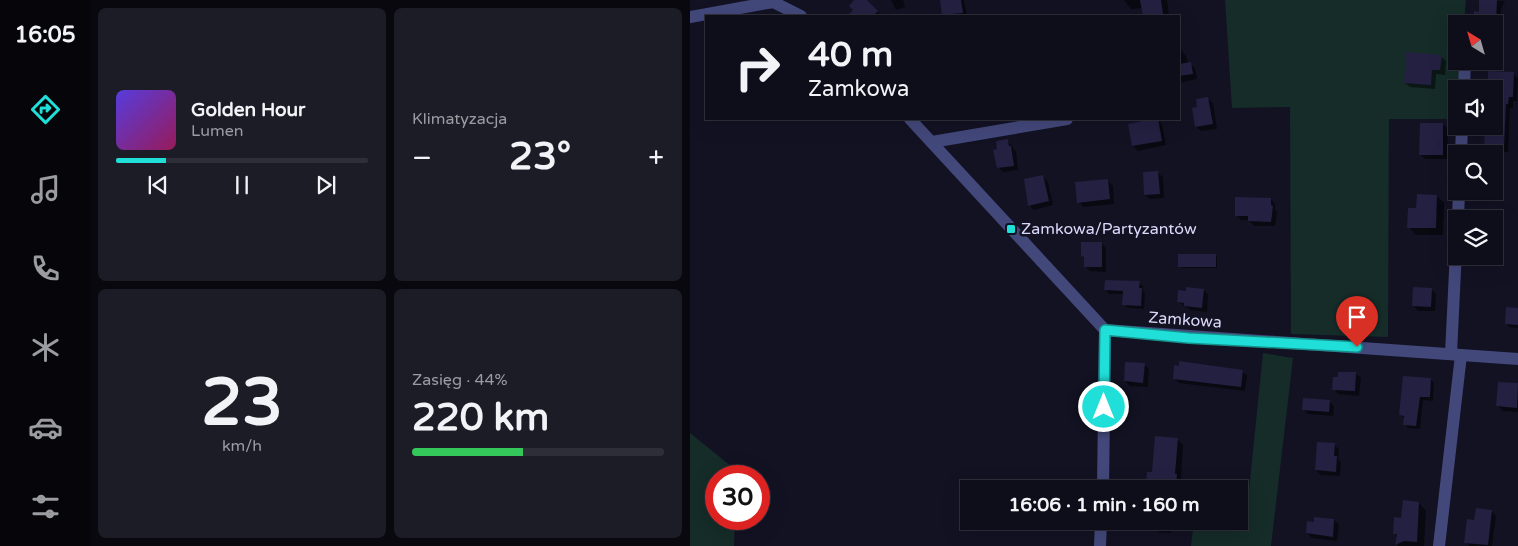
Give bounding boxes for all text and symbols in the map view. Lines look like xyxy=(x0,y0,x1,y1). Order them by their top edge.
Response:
north arrow xyxy=(1448,15,1502,70)
map controls xyxy=(1448,15,1503,265)
text: 16:05 xyxy=(15,22,75,48)
text: 40 m xyxy=(808,34,893,76)
icon: right xyxy=(725,35,790,100)
text: Zamkowa xyxy=(808,76,909,102)
button: sound xyxy=(1448,80,1503,135)
icon: directions xyxy=(28,92,63,127)
text: Golden Hour xyxy=(191,99,305,121)
text: Klimatyzacja xyxy=(412,109,507,129)
text: Lumen xyxy=(191,121,243,141)
text: 23° xyxy=(509,134,571,180)
text: − xyxy=(412,141,432,175)
text: + xyxy=(648,141,664,175)
button: search xyxy=(1448,145,1503,200)
icon: previous xyxy=(144,171,172,199)
icon: pause xyxy=(228,171,256,199)
icon: next xyxy=(312,171,340,199)
icon: music xyxy=(28,172,63,207)
button: layers xyxy=(1448,210,1503,265)
place label: Zamkowa/Partyzantów xyxy=(1021,219,1197,239)
marker: Zamkowa/Partyzantów xyxy=(1005,223,1017,235)
icon: phone xyxy=(28,251,63,286)
pin xyxy=(1336,296,1378,347)
icon: arrive xyxy=(1343,303,1371,331)
street label: Zamkowa xyxy=(1148,307,1222,333)
icon: climate xyxy=(28,330,63,365)
text: 23 xyxy=(201,364,283,443)
text: Zasięg · 44% xyxy=(412,370,508,390)
position arrow xyxy=(1077,380,1129,432)
text: 220 km xyxy=(412,395,549,441)
icon: car xyxy=(28,410,63,445)
text: km/h xyxy=(222,436,262,456)
speed limit sign: 30 xyxy=(705,465,770,530)
icon: filters xyxy=(28,489,63,524)
text: 16:06 · 1 min · 160 m xyxy=(1008,494,1200,516)

